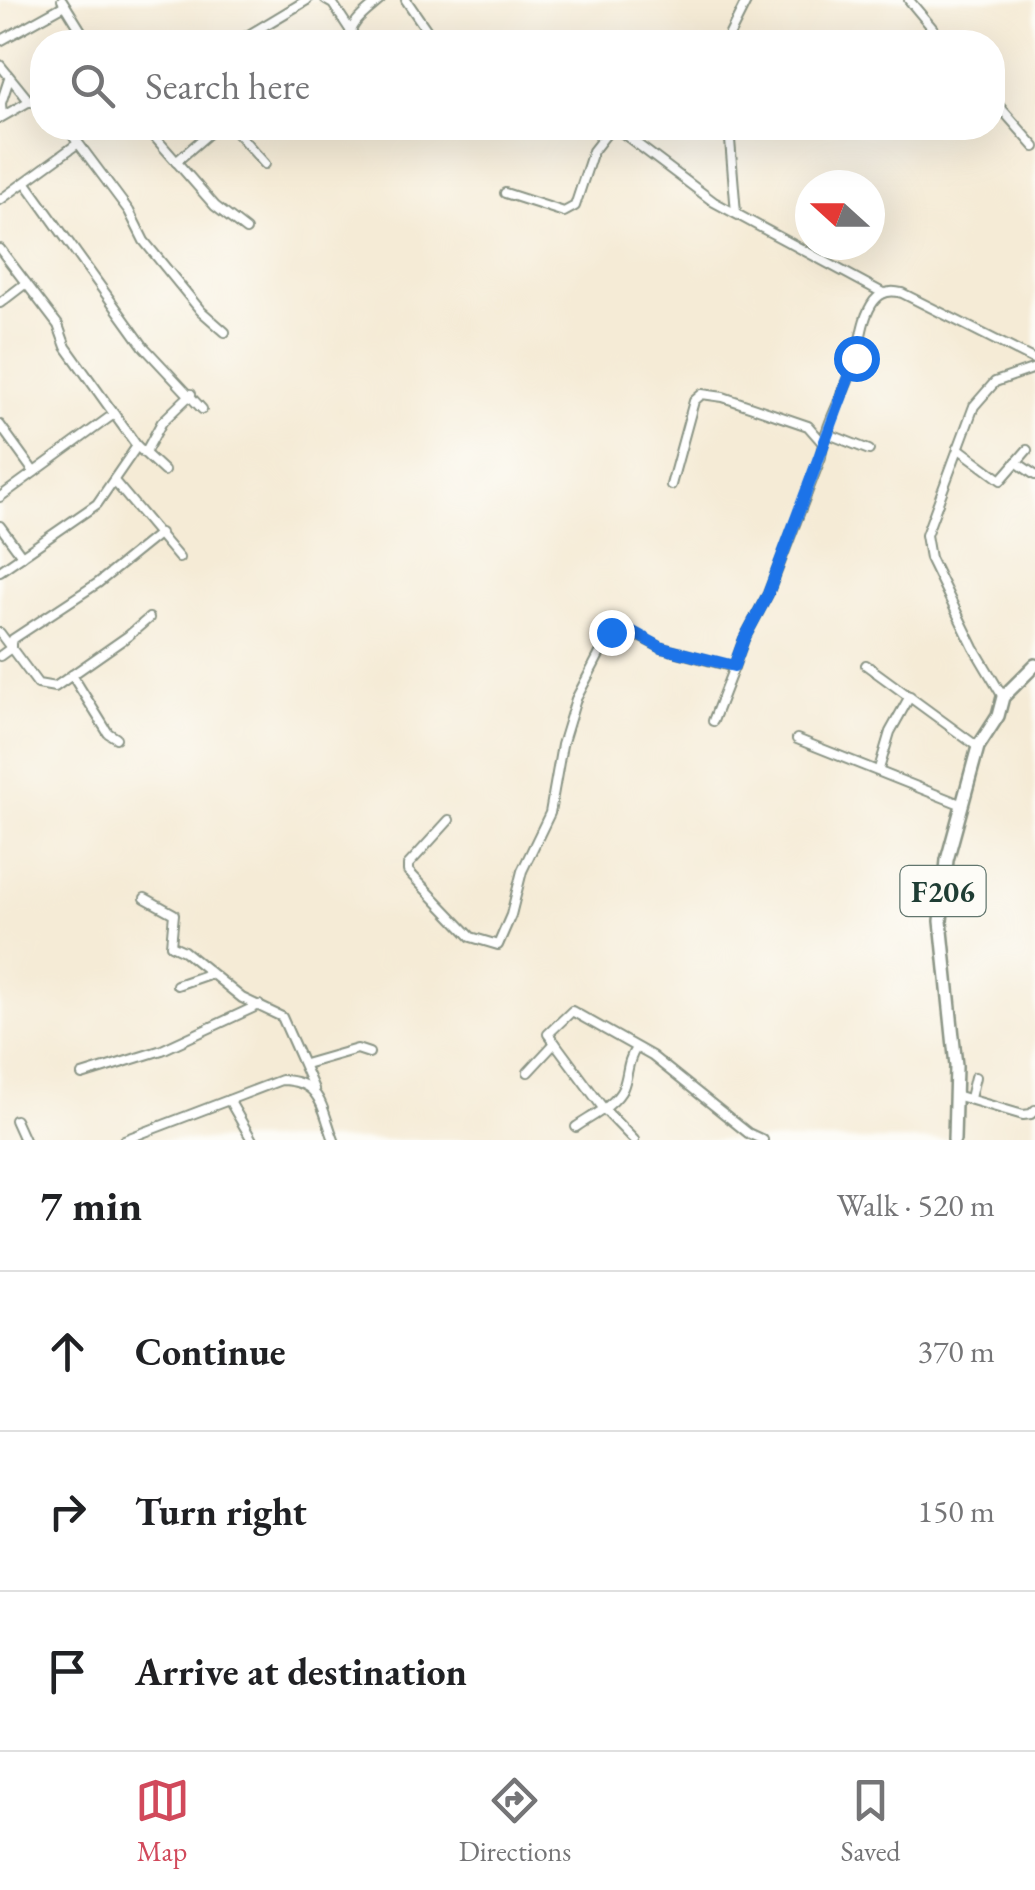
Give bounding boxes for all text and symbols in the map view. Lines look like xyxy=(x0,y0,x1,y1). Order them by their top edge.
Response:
search box xyxy=(30,30,1005,140)
icon: search xyxy=(65,58,120,113)
text: Search here xyxy=(145,61,310,110)
north arrow xyxy=(795,170,885,260)
route start xyxy=(834,336,880,382)
route end xyxy=(589,610,635,656)
road number: F206 xyxy=(900,866,986,916)
text: 7 min xyxy=(40,1178,142,1233)
text: Walk · 520 m xyxy=(837,1184,995,1226)
icon: ahead xyxy=(40,1324,95,1379)
text: Continue xyxy=(135,1327,286,1376)
text: 370 m xyxy=(918,1330,995,1372)
icon: right xyxy=(40,1484,95,1539)
text: Turn right xyxy=(135,1487,307,1536)
text: 150 m xyxy=(918,1490,995,1532)
icon: arrive xyxy=(40,1644,95,1699)
text: Arrive at destination xyxy=(135,1647,467,1696)
tab: Map xyxy=(135,1773,190,1869)
tab: Directions xyxy=(459,1773,571,1869)
tab: Saved xyxy=(840,1773,900,1869)

